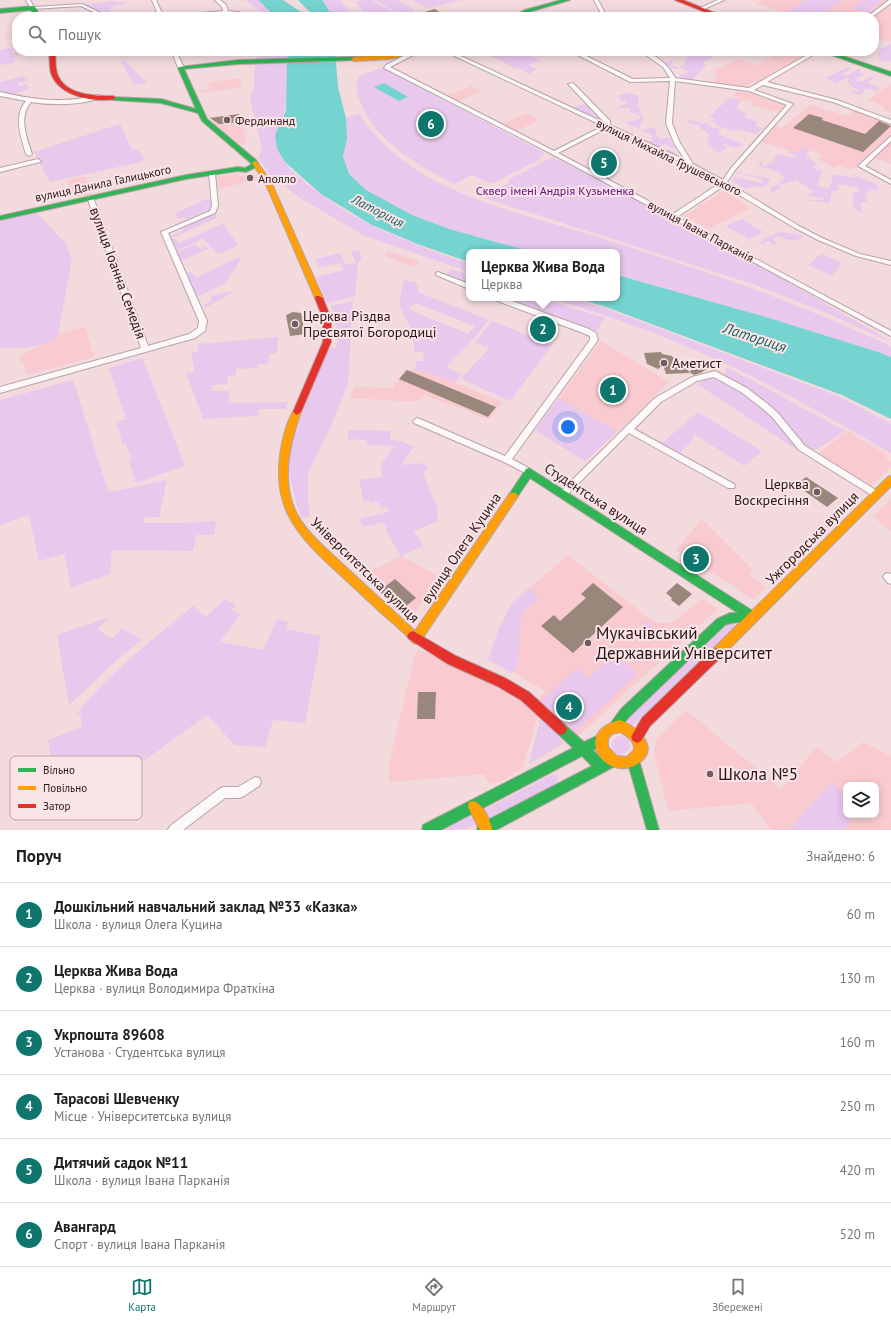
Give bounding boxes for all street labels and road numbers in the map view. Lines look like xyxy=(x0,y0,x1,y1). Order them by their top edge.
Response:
street label: вулиця Михайла Грушевського xyxy=(594,115,744,199)
street label: вулиця Данила Галицького xyxy=(34,161,172,205)
street label: вулиця Івана Парканія xyxy=(645,197,757,265)
street label: вулиця Іоанна Семедія xyxy=(86,205,150,341)
street label: Студентська вулиця xyxy=(541,459,651,539)
street label: Ужгородська вулиця xyxy=(762,488,862,588)
street label: вулиця Олега Куцина xyxy=(417,489,505,607)
street label: Університетська вулиця xyxy=(307,513,423,627)

